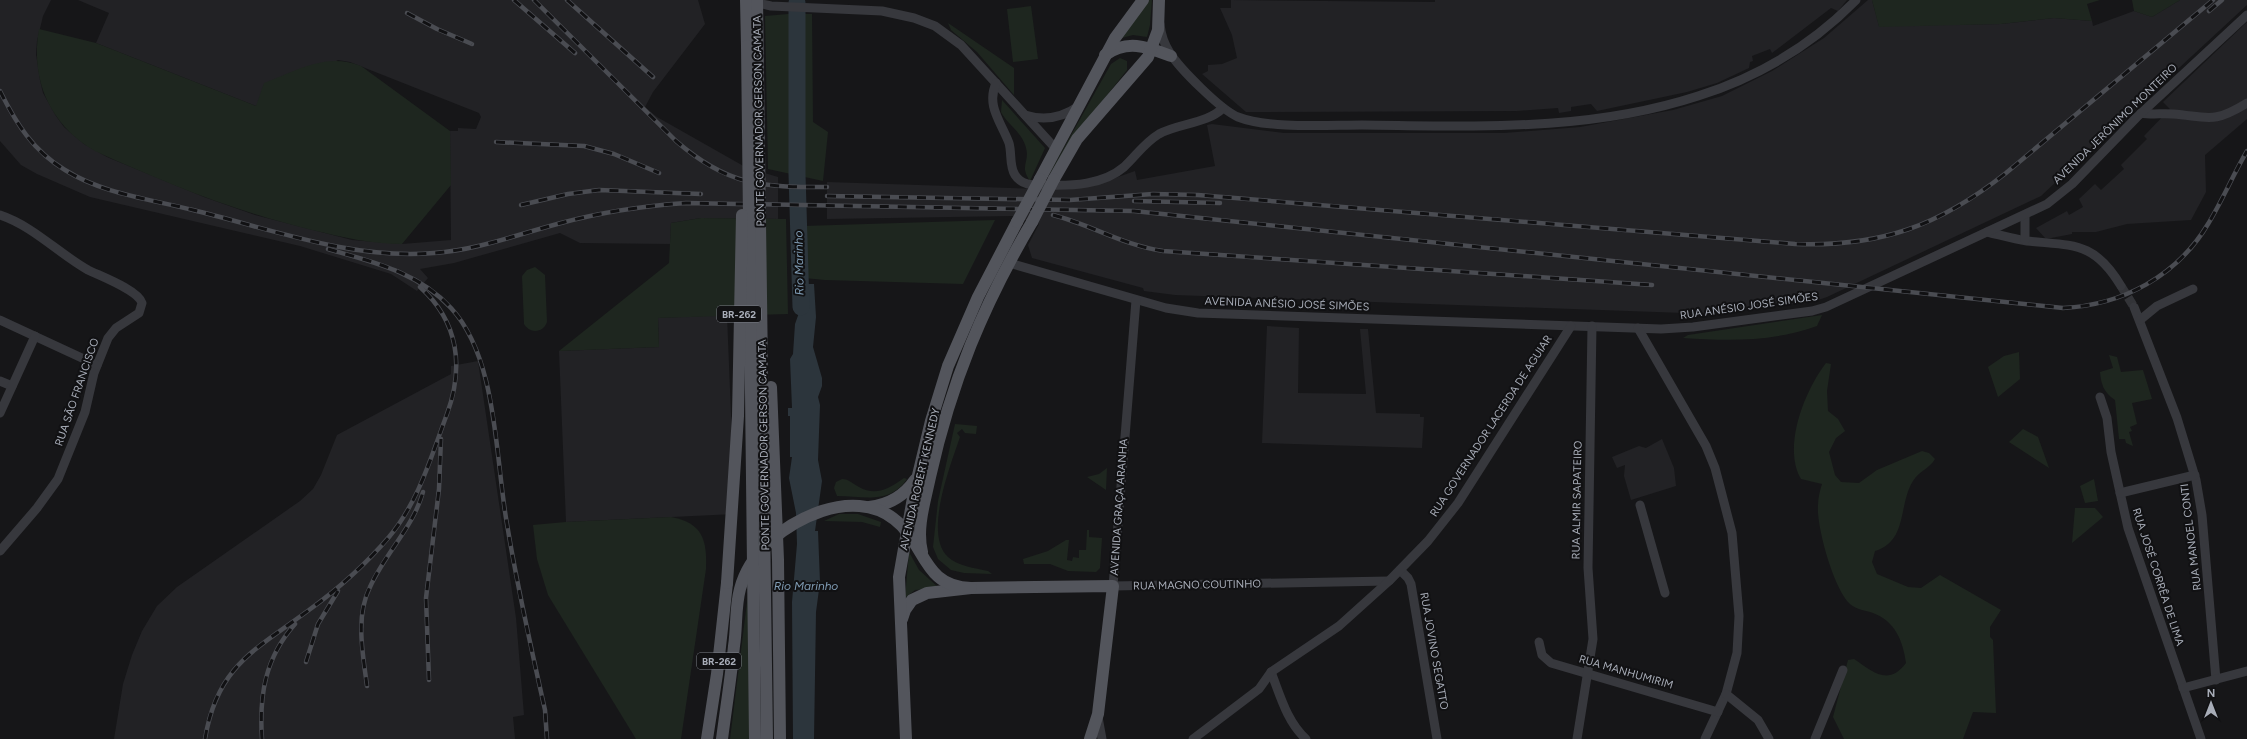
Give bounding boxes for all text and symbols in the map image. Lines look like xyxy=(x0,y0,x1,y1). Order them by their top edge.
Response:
street label: PONTE GOVERNADOR GERSON CAMATA xyxy=(751,15,767,227)
street label: AVENIDA JERÔNIMO MONTEIRO xyxy=(2050,60,2180,187)
water label: Rio Marinho xyxy=(791,231,807,295)
street label: RUA ANÉSIO JOSÉ SIMÕES xyxy=(1679,289,1819,322)
street label: AVENIDA ANÉSIO JOSÉ SIMÕES xyxy=(1204,294,1370,313)
road number: BR-262 xyxy=(717,306,761,322)
street label: RUA GOVERNADOR LACERDA DE AGUIAR xyxy=(1427,333,1555,519)
street label: RUA SÃO FRANCISCO xyxy=(51,336,102,448)
street label: PONTE GOVERNADOR GERSON CAMATA xyxy=(756,339,772,551)
street label: AVENIDA ROBERT KENNEDY xyxy=(897,406,943,551)
street label: AVENIDA GRAÇA ARANHA xyxy=(1108,438,1130,576)
street label: RUA ALMIR SAPATEIRO xyxy=(1569,440,1585,559)
street label: RUA MANOEL CONTI xyxy=(2178,483,2204,591)
street label: RUA JOSÉ CORRÊA DE LIMA xyxy=(2130,506,2188,648)
street label: RUA MAGNO COUTINHO xyxy=(1133,577,1262,593)
water label: Rio Marinho xyxy=(774,579,838,593)
street label: RUA JOVINO SEGATTO xyxy=(1417,591,1451,711)
street label: RUA MANHUMIRIM xyxy=(1577,652,1675,692)
road number: BR-262 xyxy=(697,653,741,669)
north arrow xyxy=(2191,683,2231,723)
text: N xyxy=(2207,687,2215,700)

